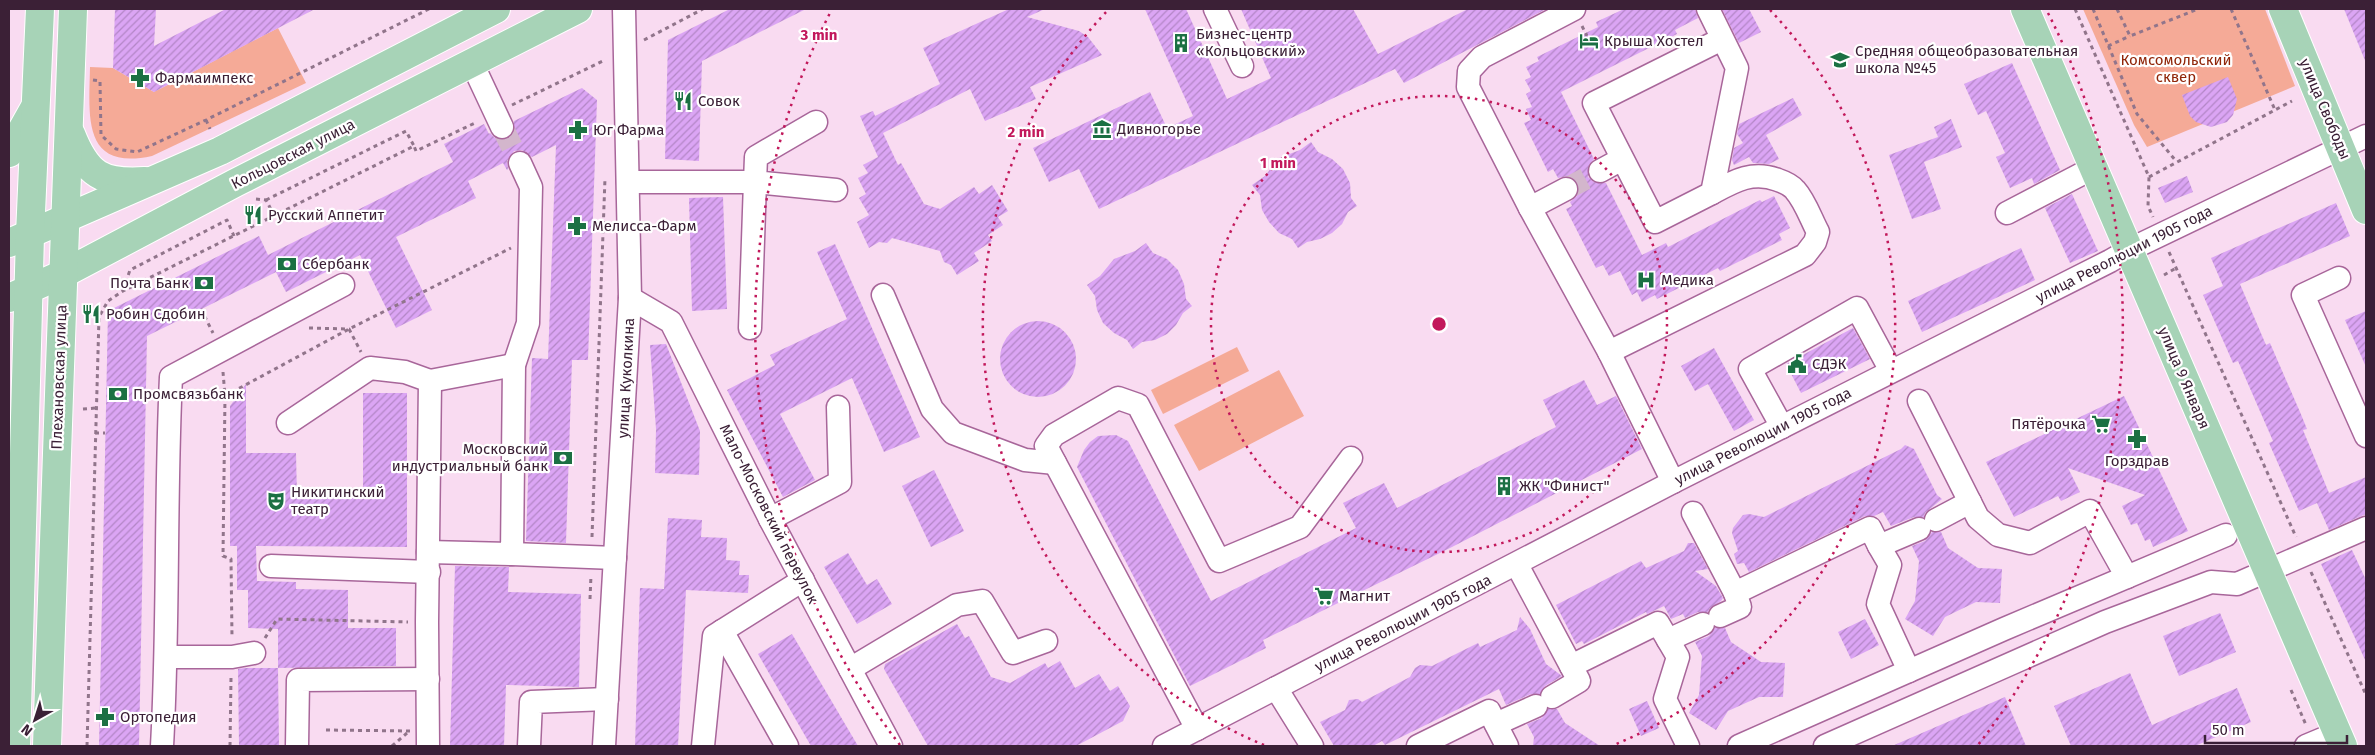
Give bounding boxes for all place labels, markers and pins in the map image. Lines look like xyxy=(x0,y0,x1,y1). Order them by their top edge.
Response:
place label: Бизнес-центр «Кольцовский» xyxy=(1196,25,1305,60)
hotel icon: Крыша Хостел xyxy=(1578,30,1600,52)
building icon: Бизнес-центр «Кольцовский» xyxy=(1170,32,1192,54)
place label: Крыша Хостел xyxy=(1604,32,1704,50)
place label: Средняя общеобразовательная школа №45 xyxy=(1855,42,2078,77)
school or university icon: Средняя общеобразовательная школа №45 xyxy=(1829,49,1851,71)
pharmacy icon: Фармаимпекс xyxy=(129,67,151,89)
place label: Фармаимпекс xyxy=(155,69,253,87)
restaurant icon: Совок xyxy=(672,90,694,112)
place label: Совок xyxy=(698,92,740,110)
museum icon: Дивногорье xyxy=(1091,118,1113,140)
pharmacy icon: Юг Фарма xyxy=(567,119,589,141)
place label: Дивногорье xyxy=(1116,120,1201,138)
place label: Юг Фарма xyxy=(593,121,664,139)
restaurant icon: Русский Аппетит xyxy=(242,204,264,226)
place label: Русский Аппетит xyxy=(268,206,385,224)
pharmacy icon: Мелисса-Фарм xyxy=(566,215,588,237)
place label: Мелисса-Фарм xyxy=(592,217,697,235)
bank icon: Сбербанк xyxy=(276,253,298,275)
place label: Сбербанк xyxy=(302,255,370,273)
hospital icon: Медика xyxy=(1635,269,1657,291)
place label: Медика xyxy=(1661,271,1714,289)
bank icon: Почта Банк xyxy=(193,272,215,294)
place label: Почта Банк xyxy=(110,274,189,292)
restaurant icon: Робин Сдобин xyxy=(80,303,102,325)
place label: Робин Сдобин xyxy=(106,305,206,323)
centre of rings xyxy=(1430,315,1448,333)
public building icon: СДЭК xyxy=(1786,353,1808,375)
place label: СДЭК xyxy=(1812,355,1847,373)
bank icon: Промсвязьбанк xyxy=(107,383,129,405)
place label: Промсвязьбанк xyxy=(133,385,244,403)
supermarket icon: Пятёрочка xyxy=(2090,413,2112,435)
place label: Пятёрочка xyxy=(2011,415,2086,433)
pharmacy icon: Горздрав xyxy=(2126,428,2148,450)
place label: Московский индустриальный банк xyxy=(392,440,548,475)
bank icon: Московский индустриальный банк xyxy=(552,447,574,469)
place label: Горздрав xyxy=(2105,452,2169,470)
building icon: ЖК "Финист" xyxy=(1493,475,1515,497)
place label: ЖК "Финист" xyxy=(1519,477,1609,495)
place label: Никитинский театр xyxy=(291,483,385,518)
theatre icon: Никитинский театр xyxy=(265,490,287,512)
supermarket icon: Магнит xyxy=(1313,585,1335,607)
place label: Магнит xyxy=(1339,587,1390,605)
pharmacy icon: Ортопедия xyxy=(94,706,116,728)
place label: Ортопедия xyxy=(120,708,197,726)

